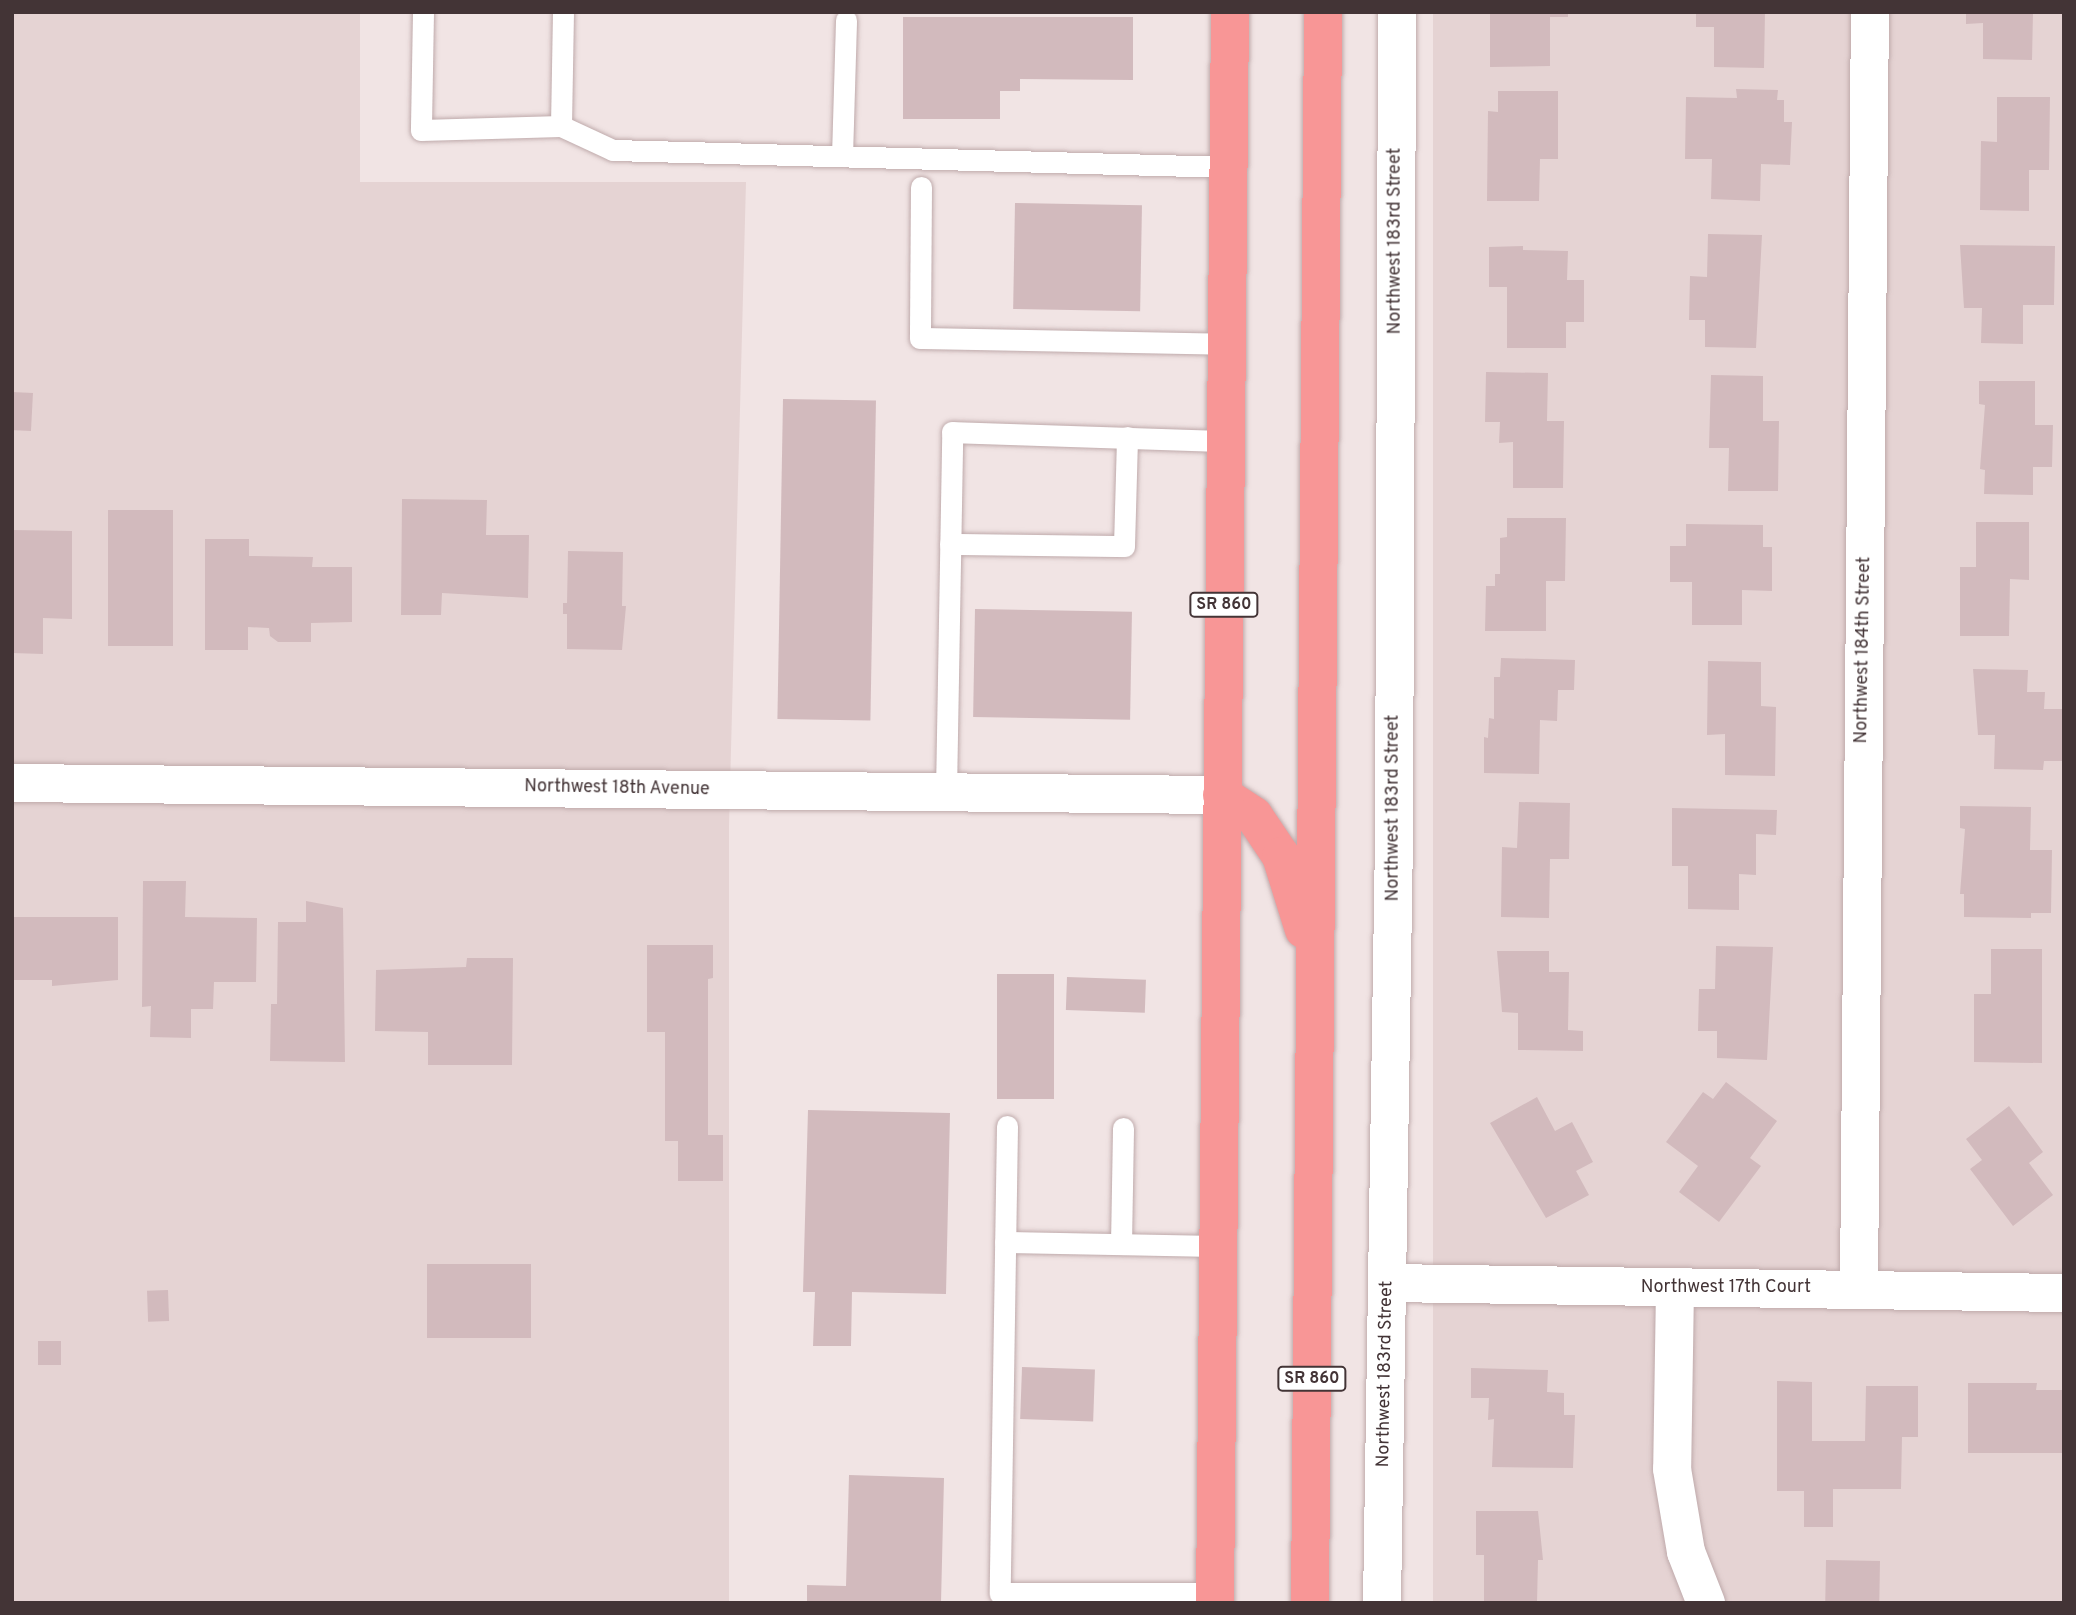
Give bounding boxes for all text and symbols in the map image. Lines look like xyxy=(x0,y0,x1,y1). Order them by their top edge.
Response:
street label: Northwest 183rd Street xyxy=(1385,148,1407,334)
street label: Northwest 184th Street xyxy=(1852,556,1876,744)
road number: SR 860 xyxy=(1189,592,1259,618)
street label: Northwest 183rd Street xyxy=(1383,715,1405,901)
street label: Northwest 18th Avenue xyxy=(524,777,710,801)
street label: Northwest 17th Court xyxy=(1641,1277,1811,1299)
street label: Northwest 183rd Street xyxy=(1374,1280,1398,1468)
road number: SR 860 xyxy=(1277,1366,1347,1392)

